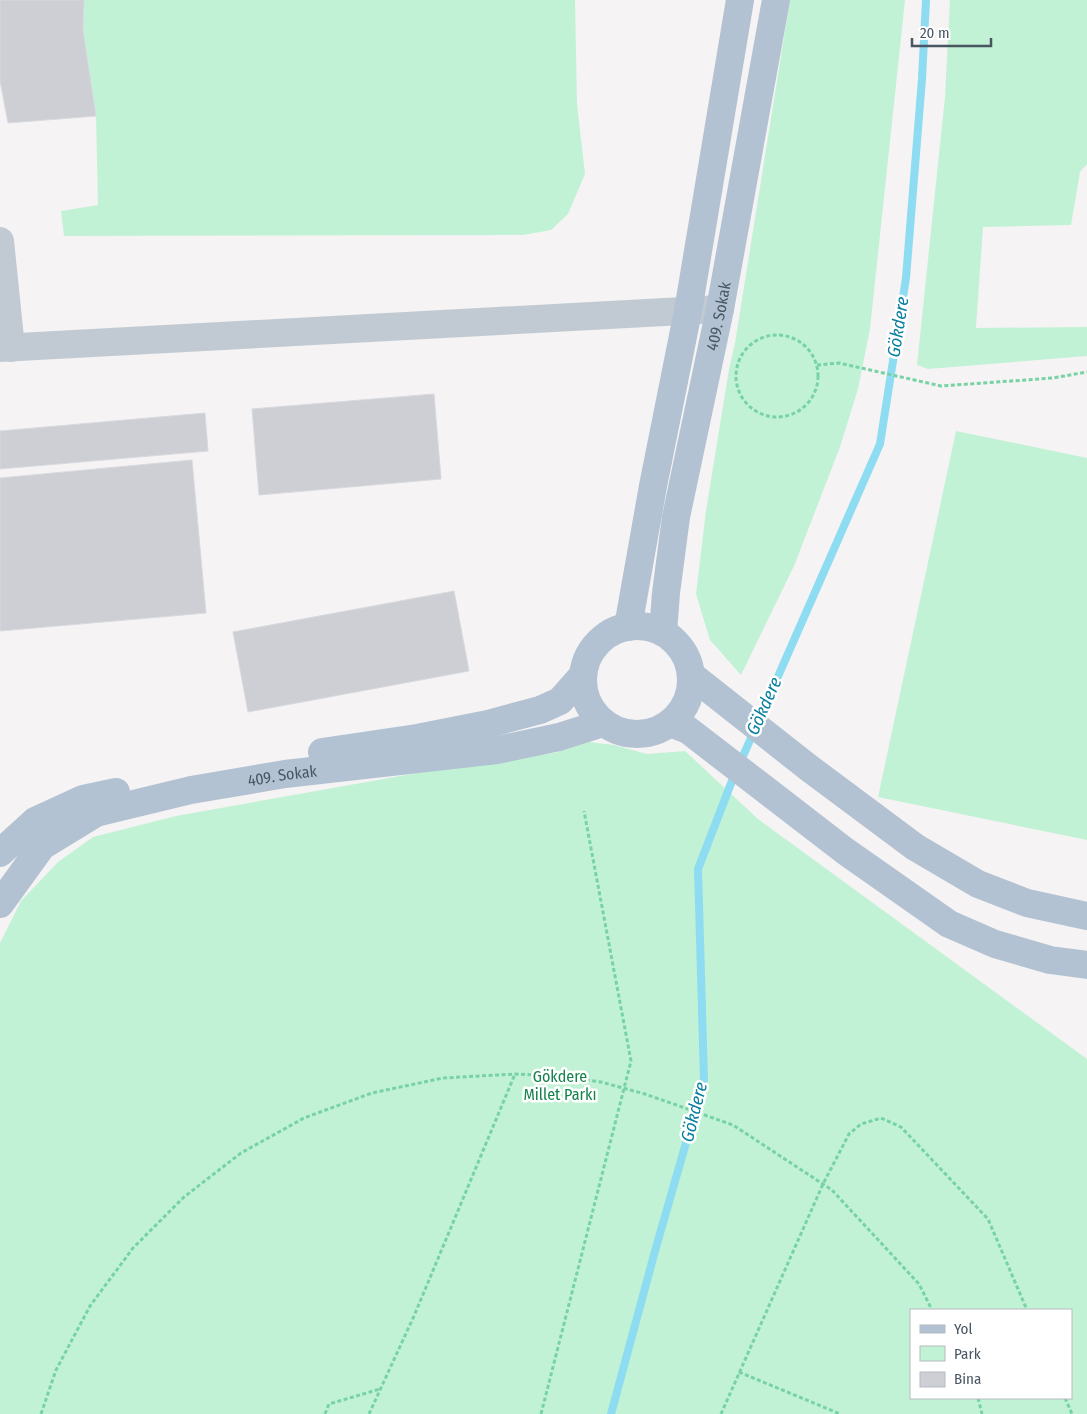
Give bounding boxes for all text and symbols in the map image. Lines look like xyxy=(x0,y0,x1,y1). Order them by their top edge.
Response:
scale bar xyxy=(912,15,991,47)
text: 20 m xyxy=(920,24,950,42)
street label: 409. Sokak xyxy=(702,280,734,352)
water label: Gökdere xyxy=(882,295,914,359)
water label: Gökdere xyxy=(742,673,787,738)
street label: 409. Sokak xyxy=(246,761,318,790)
park label: Gökdere Millet Parkı xyxy=(523,1067,597,1104)
water label: Gökdere xyxy=(676,1079,712,1144)
legend xyxy=(910,1309,1072,1399)
text: Yol xyxy=(954,1320,972,1338)
text: Park xyxy=(954,1345,981,1363)
text: Bina xyxy=(954,1370,981,1388)

